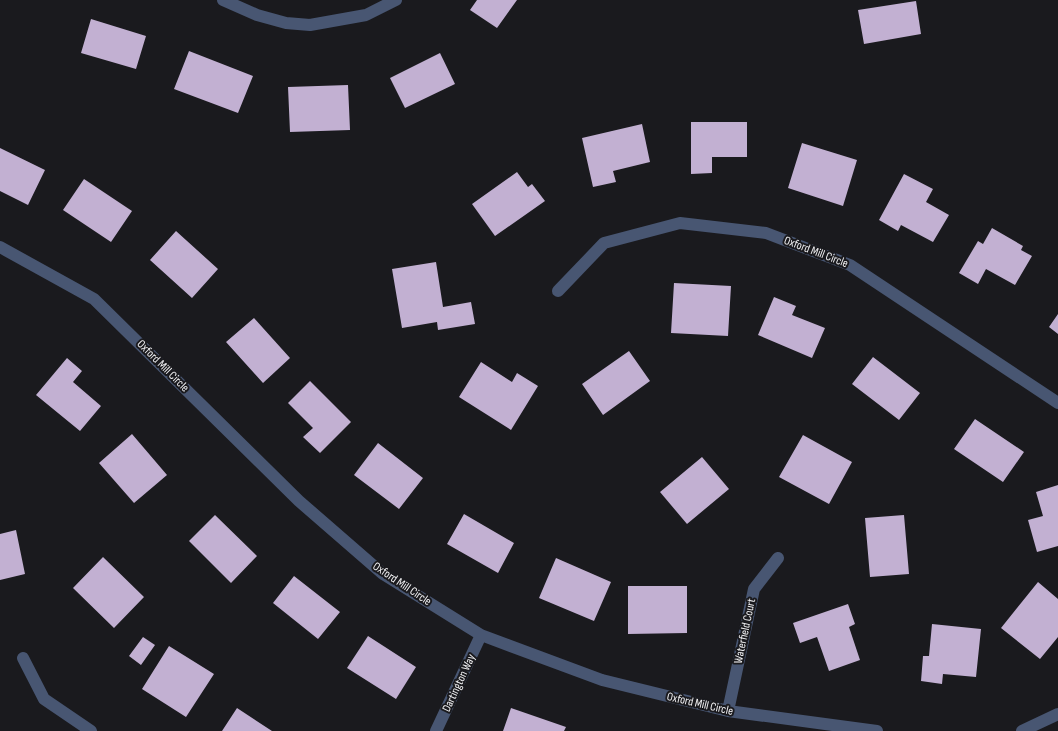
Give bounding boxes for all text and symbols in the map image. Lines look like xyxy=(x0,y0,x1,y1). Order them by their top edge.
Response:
street label: Oxford Mill Circle xyxy=(782,233,850,271)
street label: Oxford Mill Circle xyxy=(134,337,192,395)
street label: Oxford Mill Circle xyxy=(370,559,434,609)
street label: Waterfield Court xyxy=(731,597,759,665)
street label: Dartington Way xyxy=(439,651,479,714)
street label: Oxford Mill Circle xyxy=(665,689,735,719)

